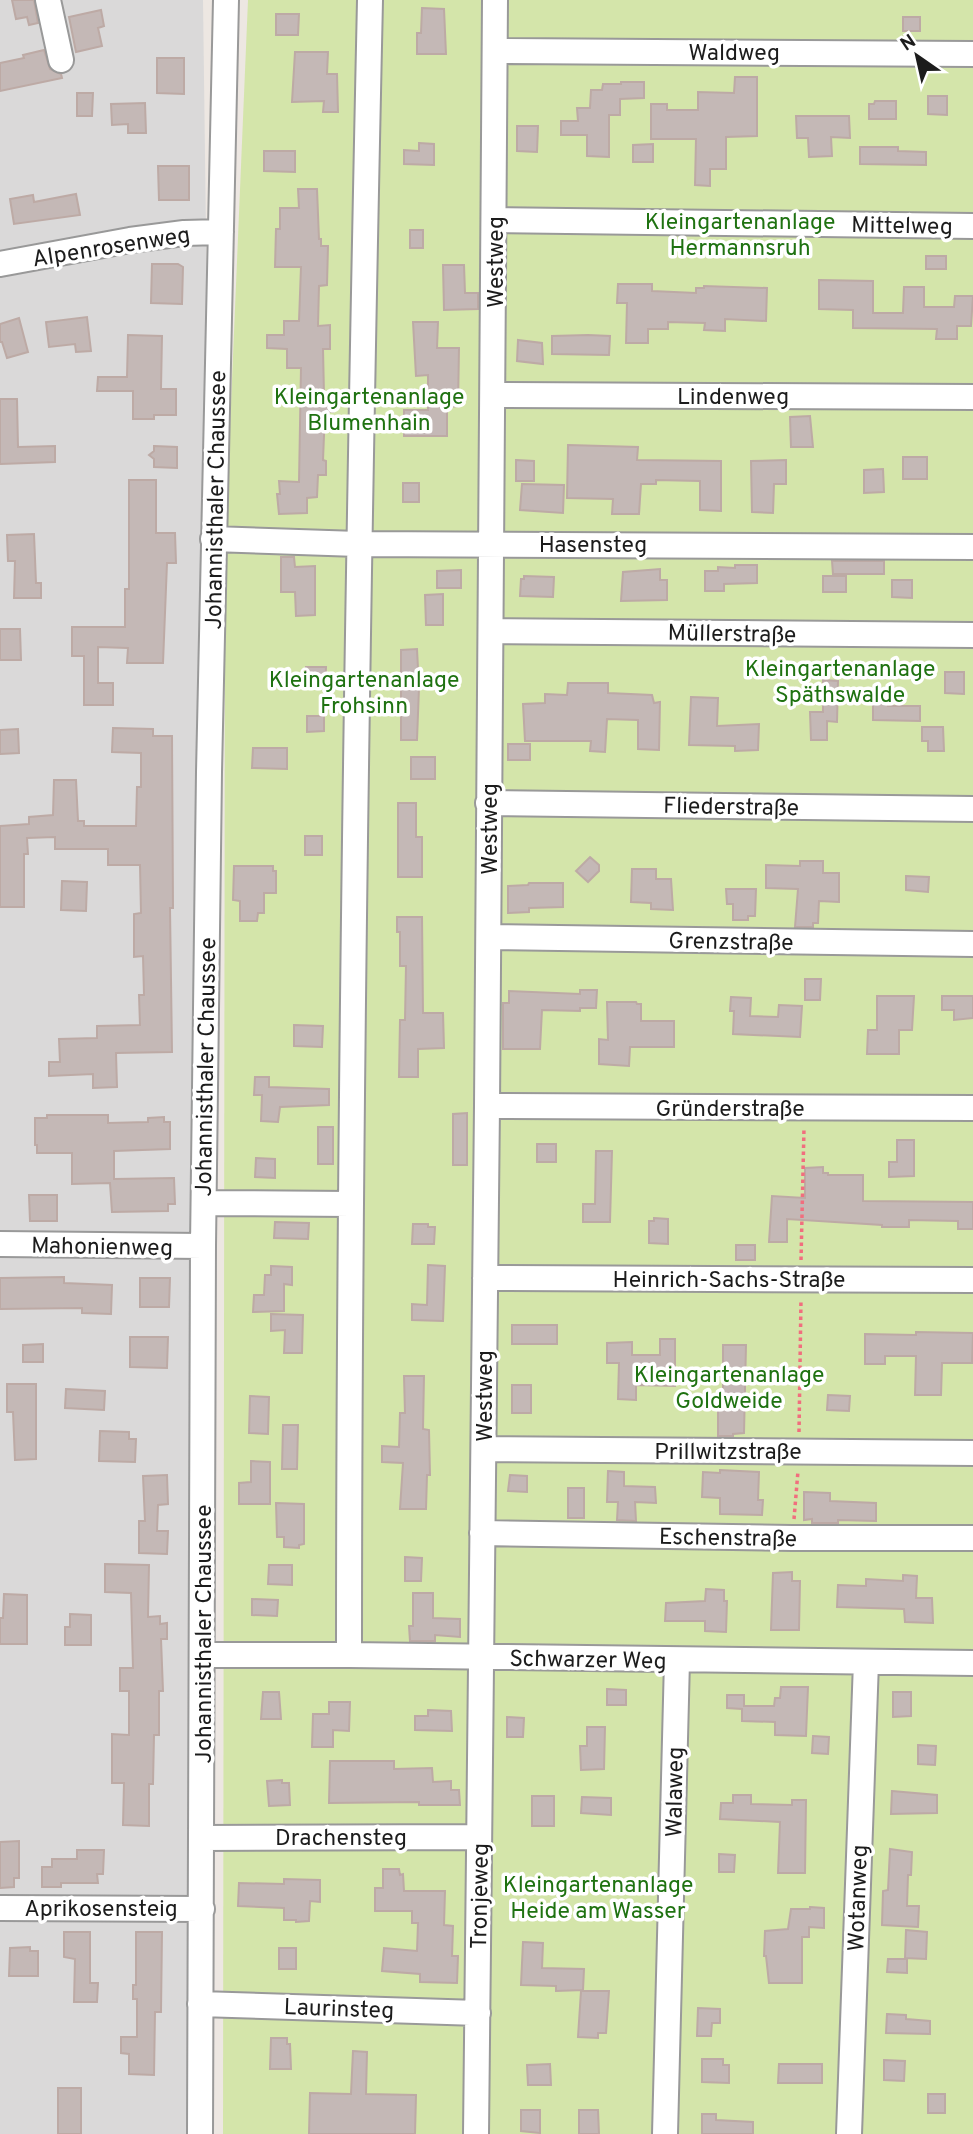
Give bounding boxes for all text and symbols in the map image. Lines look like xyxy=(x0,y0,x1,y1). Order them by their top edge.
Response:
north arrow xyxy=(882,21,952,91)
text: N xyxy=(896,30,921,57)
street label: Waldweg xyxy=(688,40,780,69)
park label: Kleingartenanlage Hermannsruh xyxy=(645,209,835,264)
street label: Mittelweg xyxy=(851,212,953,243)
street label: Westweg xyxy=(483,216,512,308)
street label: Alpenrosenweg xyxy=(30,222,193,275)
street label: Johannisthaler Chaussee xyxy=(201,370,234,630)
park label: Kleingartenanlage Blumenhain xyxy=(274,384,464,439)
street label: Lindenweg xyxy=(677,384,789,413)
street label: Hasensteg xyxy=(539,532,647,561)
street label: Müllerstraße xyxy=(667,620,797,651)
park label: Kleingartenanlage Späthswalde xyxy=(745,656,935,711)
park label: Kleingartenanlage Frohsinn xyxy=(269,667,459,722)
street label: Westweg xyxy=(477,783,506,875)
street label: Fliederstraße xyxy=(663,793,799,824)
street label: Grenzstraße xyxy=(668,928,794,959)
street label: Johannisthaler Chaussee xyxy=(191,937,224,1197)
street label: Gründerstraße xyxy=(655,1096,805,1125)
street label: Mahonienweg xyxy=(31,1233,173,1264)
street label: Heinrich-Sachs-Straße xyxy=(613,1267,845,1296)
street label: Westweg xyxy=(472,1350,501,1442)
park label: Kleingartenanlage Goldweide xyxy=(634,1362,824,1417)
street label: Prillwitzstraße xyxy=(654,1439,802,1468)
street label: Johannisthaler Chaussee xyxy=(191,1504,220,1764)
street label: Eschenstraße xyxy=(659,1524,797,1555)
street label: Schwarzer Weg xyxy=(509,1646,667,1677)
street label: Walaweg xyxy=(661,1746,692,1838)
street label: Drachensteg xyxy=(275,1825,407,1854)
street label: Tronjeweg xyxy=(466,1843,497,1949)
street label: Wotanweg xyxy=(843,1844,876,1952)
park label: Kleingartenanlage Heide am Wasser xyxy=(503,1872,693,1927)
street label: Aprikosensteig xyxy=(24,1896,178,1925)
street label: Laurinsteg xyxy=(283,1994,395,2027)

